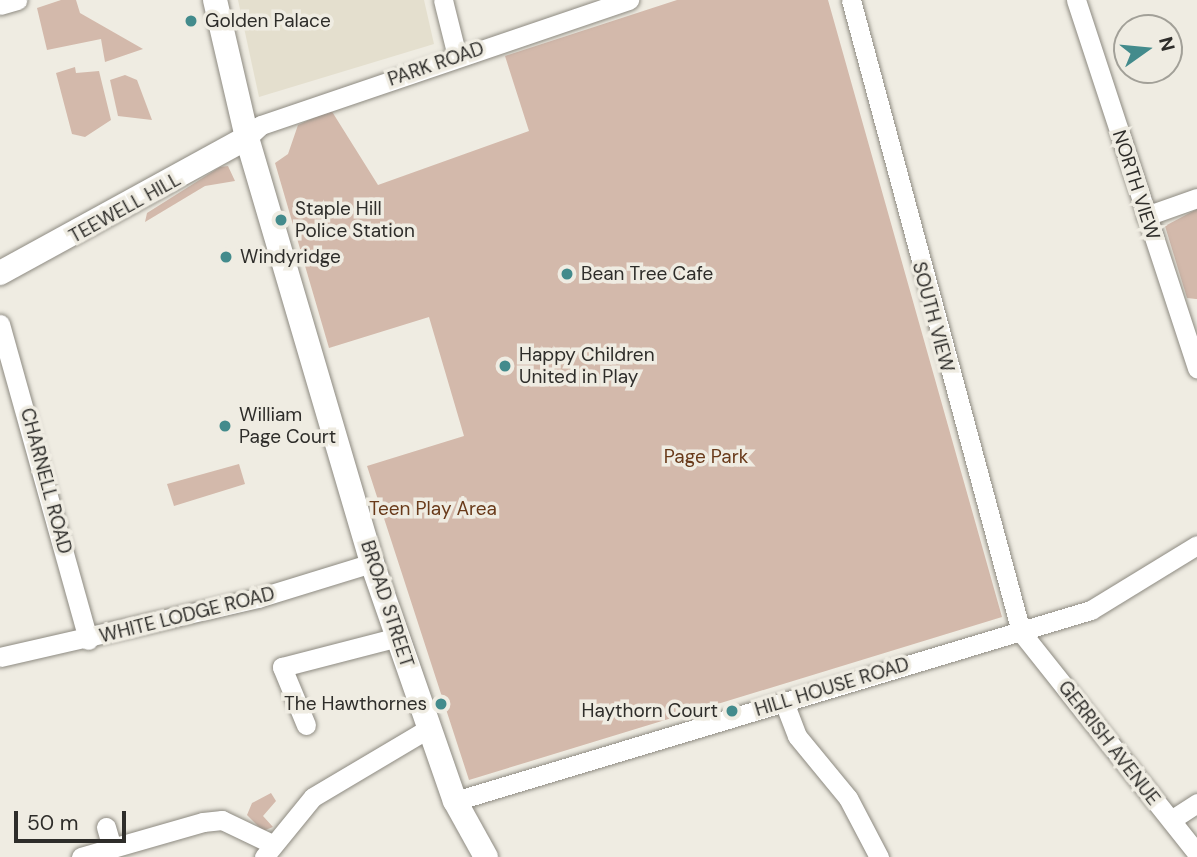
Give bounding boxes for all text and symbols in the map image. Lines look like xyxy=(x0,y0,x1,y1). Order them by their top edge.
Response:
place label: Golden Palace xyxy=(205,10,331,32)
marker: Golden Palace xyxy=(183,13,199,29)
north arrow xyxy=(1113,14,1183,84)
text: N xyxy=(1153,34,1181,54)
street label: PARK ROAD xyxy=(385,37,487,91)
street label: NORTH VIEW xyxy=(1108,127,1164,243)
street label: TEEWELL HILL xyxy=(65,168,185,248)
place label: Staple Hill Police Station xyxy=(295,198,415,242)
marker: Staple Hill Police Station xyxy=(273,212,289,228)
place label: Windyridge xyxy=(240,246,341,268)
marker: Windyridge xyxy=(218,249,234,265)
street label: SOUTH VIEW xyxy=(907,259,959,375)
place label: Bean Tree Cafe xyxy=(581,263,713,285)
marker: Bean Tree Cafe xyxy=(559,266,575,282)
place label: Happy Children United in Play xyxy=(519,344,655,388)
marker: Happy Children United in Play xyxy=(497,358,513,374)
place label: William Page Court xyxy=(239,404,336,448)
street label: CHARNELL ROAD xyxy=(16,406,76,556)
marker: William Page Court xyxy=(217,418,233,434)
park label: Page Park xyxy=(664,446,748,468)
park label: Teen Play Area xyxy=(369,498,497,520)
street label: BROAD STREET xyxy=(356,538,418,670)
street label: WHITE LODGE ROAD xyxy=(97,582,277,648)
street label: HILL HOUSE ROAD xyxy=(752,653,912,721)
street label: GERRISH AVENUE xyxy=(1053,676,1165,810)
place label: The Hawthornes xyxy=(284,693,427,715)
marker: The Hawthornes xyxy=(433,696,449,712)
place label: Haythorn Court xyxy=(582,700,718,722)
marker: Haythorn Court xyxy=(724,703,740,719)
scale bar xyxy=(18,798,130,842)
text: 50 m xyxy=(27,809,78,837)

